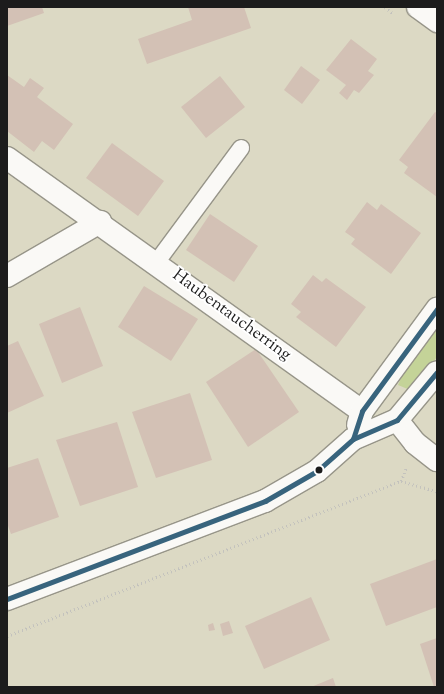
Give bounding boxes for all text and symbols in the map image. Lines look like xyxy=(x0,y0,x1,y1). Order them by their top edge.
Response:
street label: Haubentaucherring xyxy=(168,266,294,366)
unlabelled marker xyxy=(314,465,324,475)

